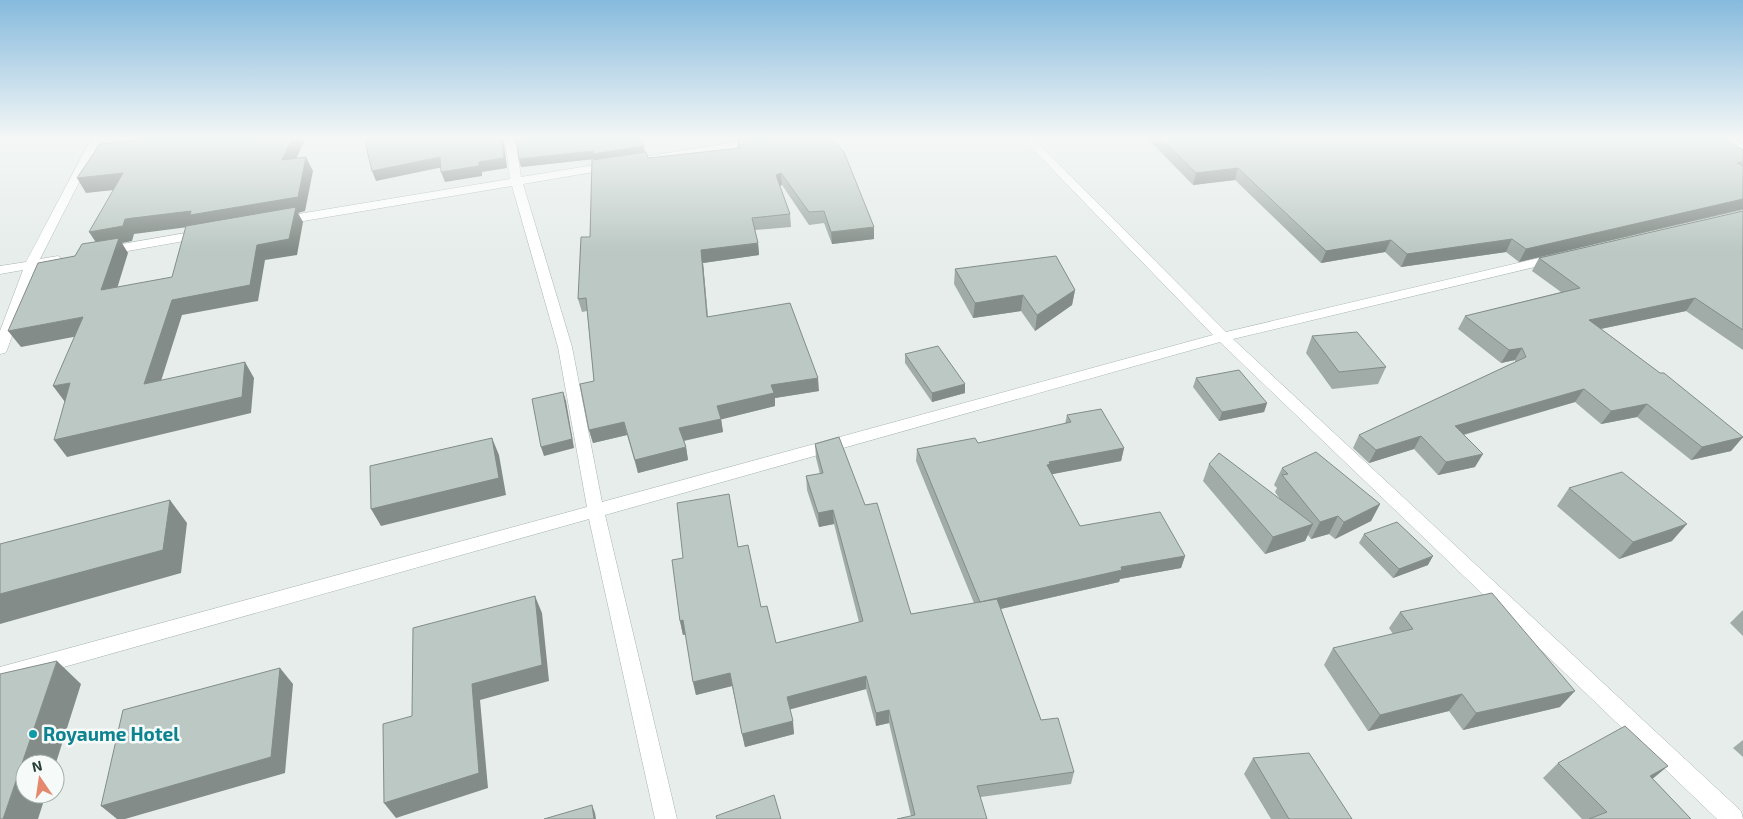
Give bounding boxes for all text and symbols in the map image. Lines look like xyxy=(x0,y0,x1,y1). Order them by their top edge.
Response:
place label: Royaume Hotel xyxy=(43,722,180,746)
marker: Royaume Hotel xyxy=(27,728,39,740)
north arrow xyxy=(15,754,65,804)
text: N xyxy=(30,756,44,775)

